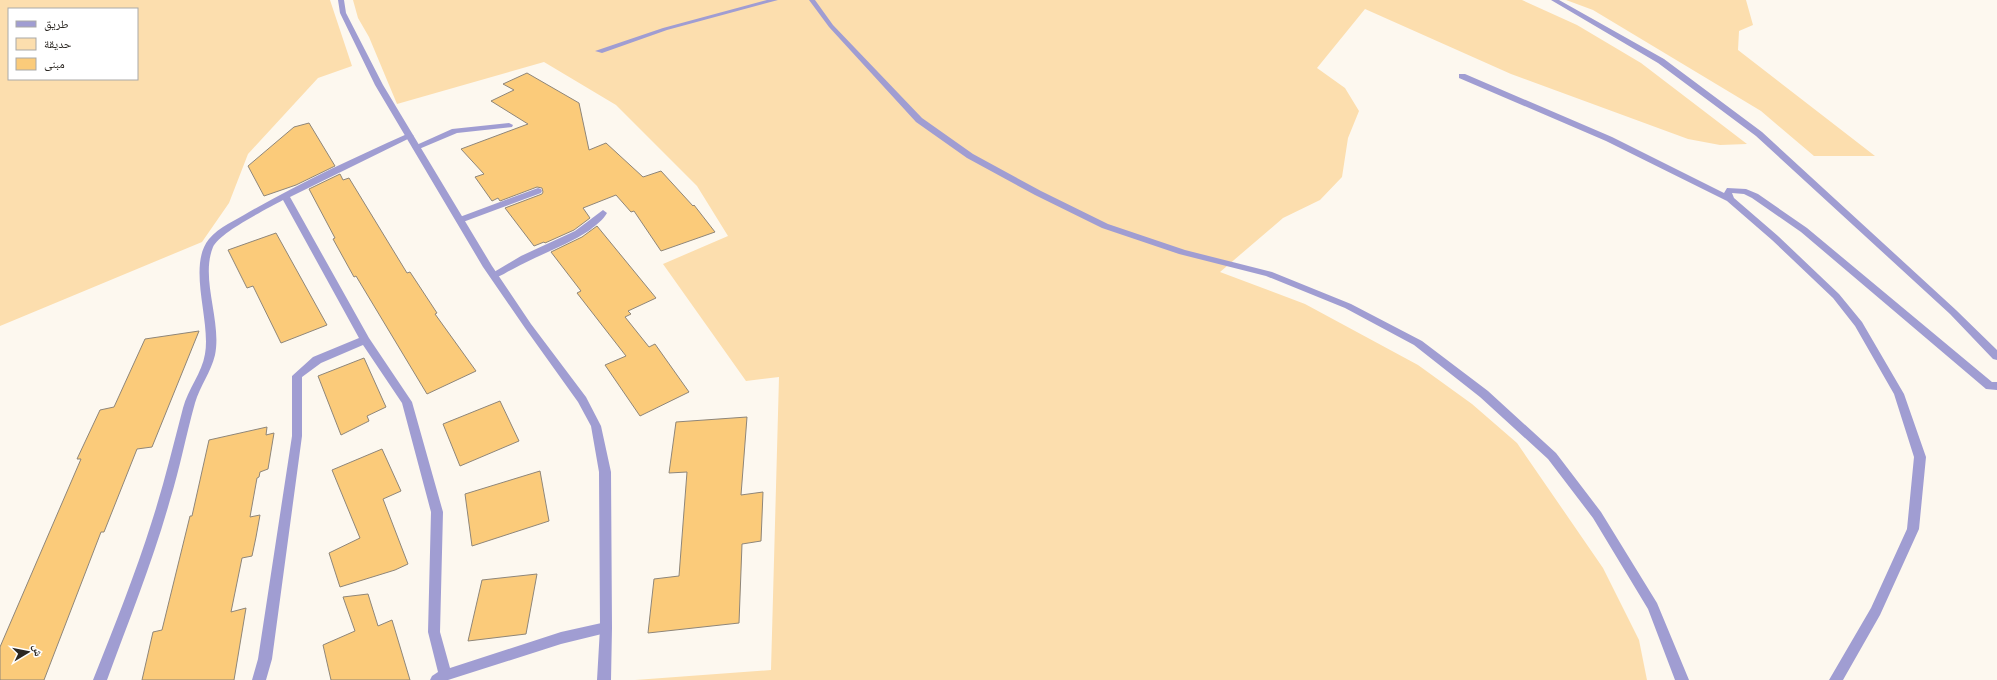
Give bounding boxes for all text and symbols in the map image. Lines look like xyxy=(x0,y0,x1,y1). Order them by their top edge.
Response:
legend xyxy=(8,8,138,80)
text: طريق xyxy=(44,17,69,31)
text: حديقة xyxy=(44,37,72,51)
text: مبنى xyxy=(44,57,65,71)
north arrow xyxy=(8,632,48,672)
text: ش xyxy=(29,643,45,658)

